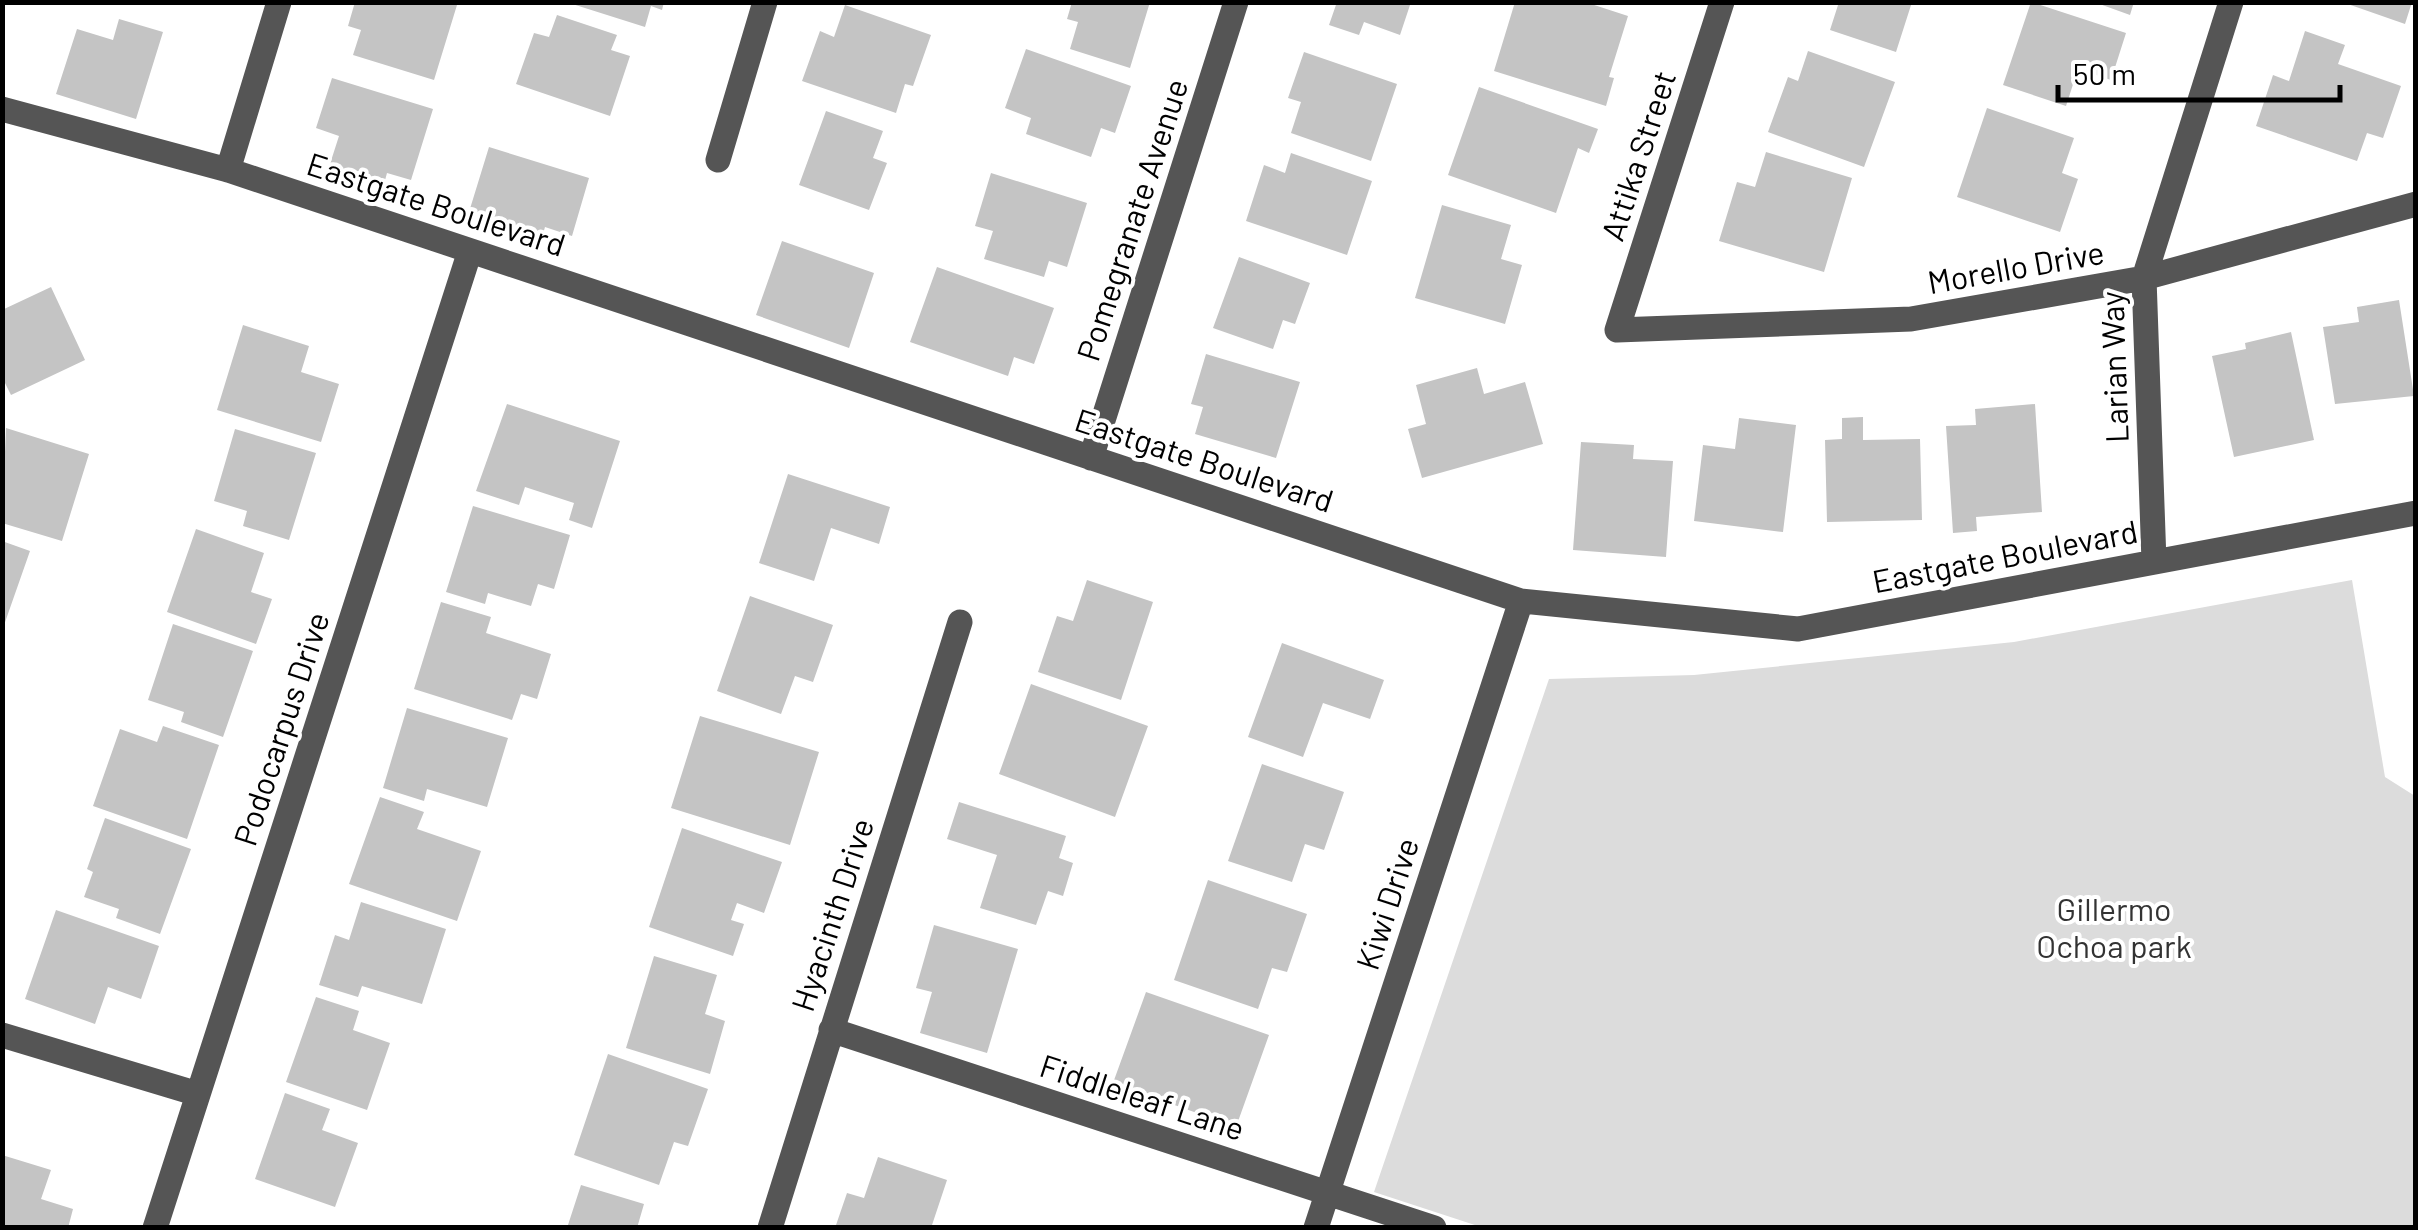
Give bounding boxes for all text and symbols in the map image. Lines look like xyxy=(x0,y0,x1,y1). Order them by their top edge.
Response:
scale bar xyxy=(2058,40,2340,102)
text: 50 m xyxy=(2073,55,2136,91)
street label: Attika Street xyxy=(1592,66,1682,245)
street label: Pomegranate Avenue xyxy=(1068,74,1195,365)
street label: Eastgate Boulevard xyxy=(303,143,571,263)
street label: Morello Drive xyxy=(1924,232,2107,300)
street label: Larian Way xyxy=(2091,290,2135,444)
street label: Eastgate Boulevard xyxy=(1071,399,1339,519)
street label: Eastgate Boulevard xyxy=(1869,511,2140,599)
street label: Podocarpus Drive xyxy=(224,607,336,850)
street label: Hyacinth Drive xyxy=(782,813,880,1016)
street label: Kiwi Drive xyxy=(1347,833,1425,974)
park label: Gillermo Ochoa park xyxy=(2036,889,2192,964)
street label: Fiddleleaf Lane xyxy=(1036,1045,1250,1147)

